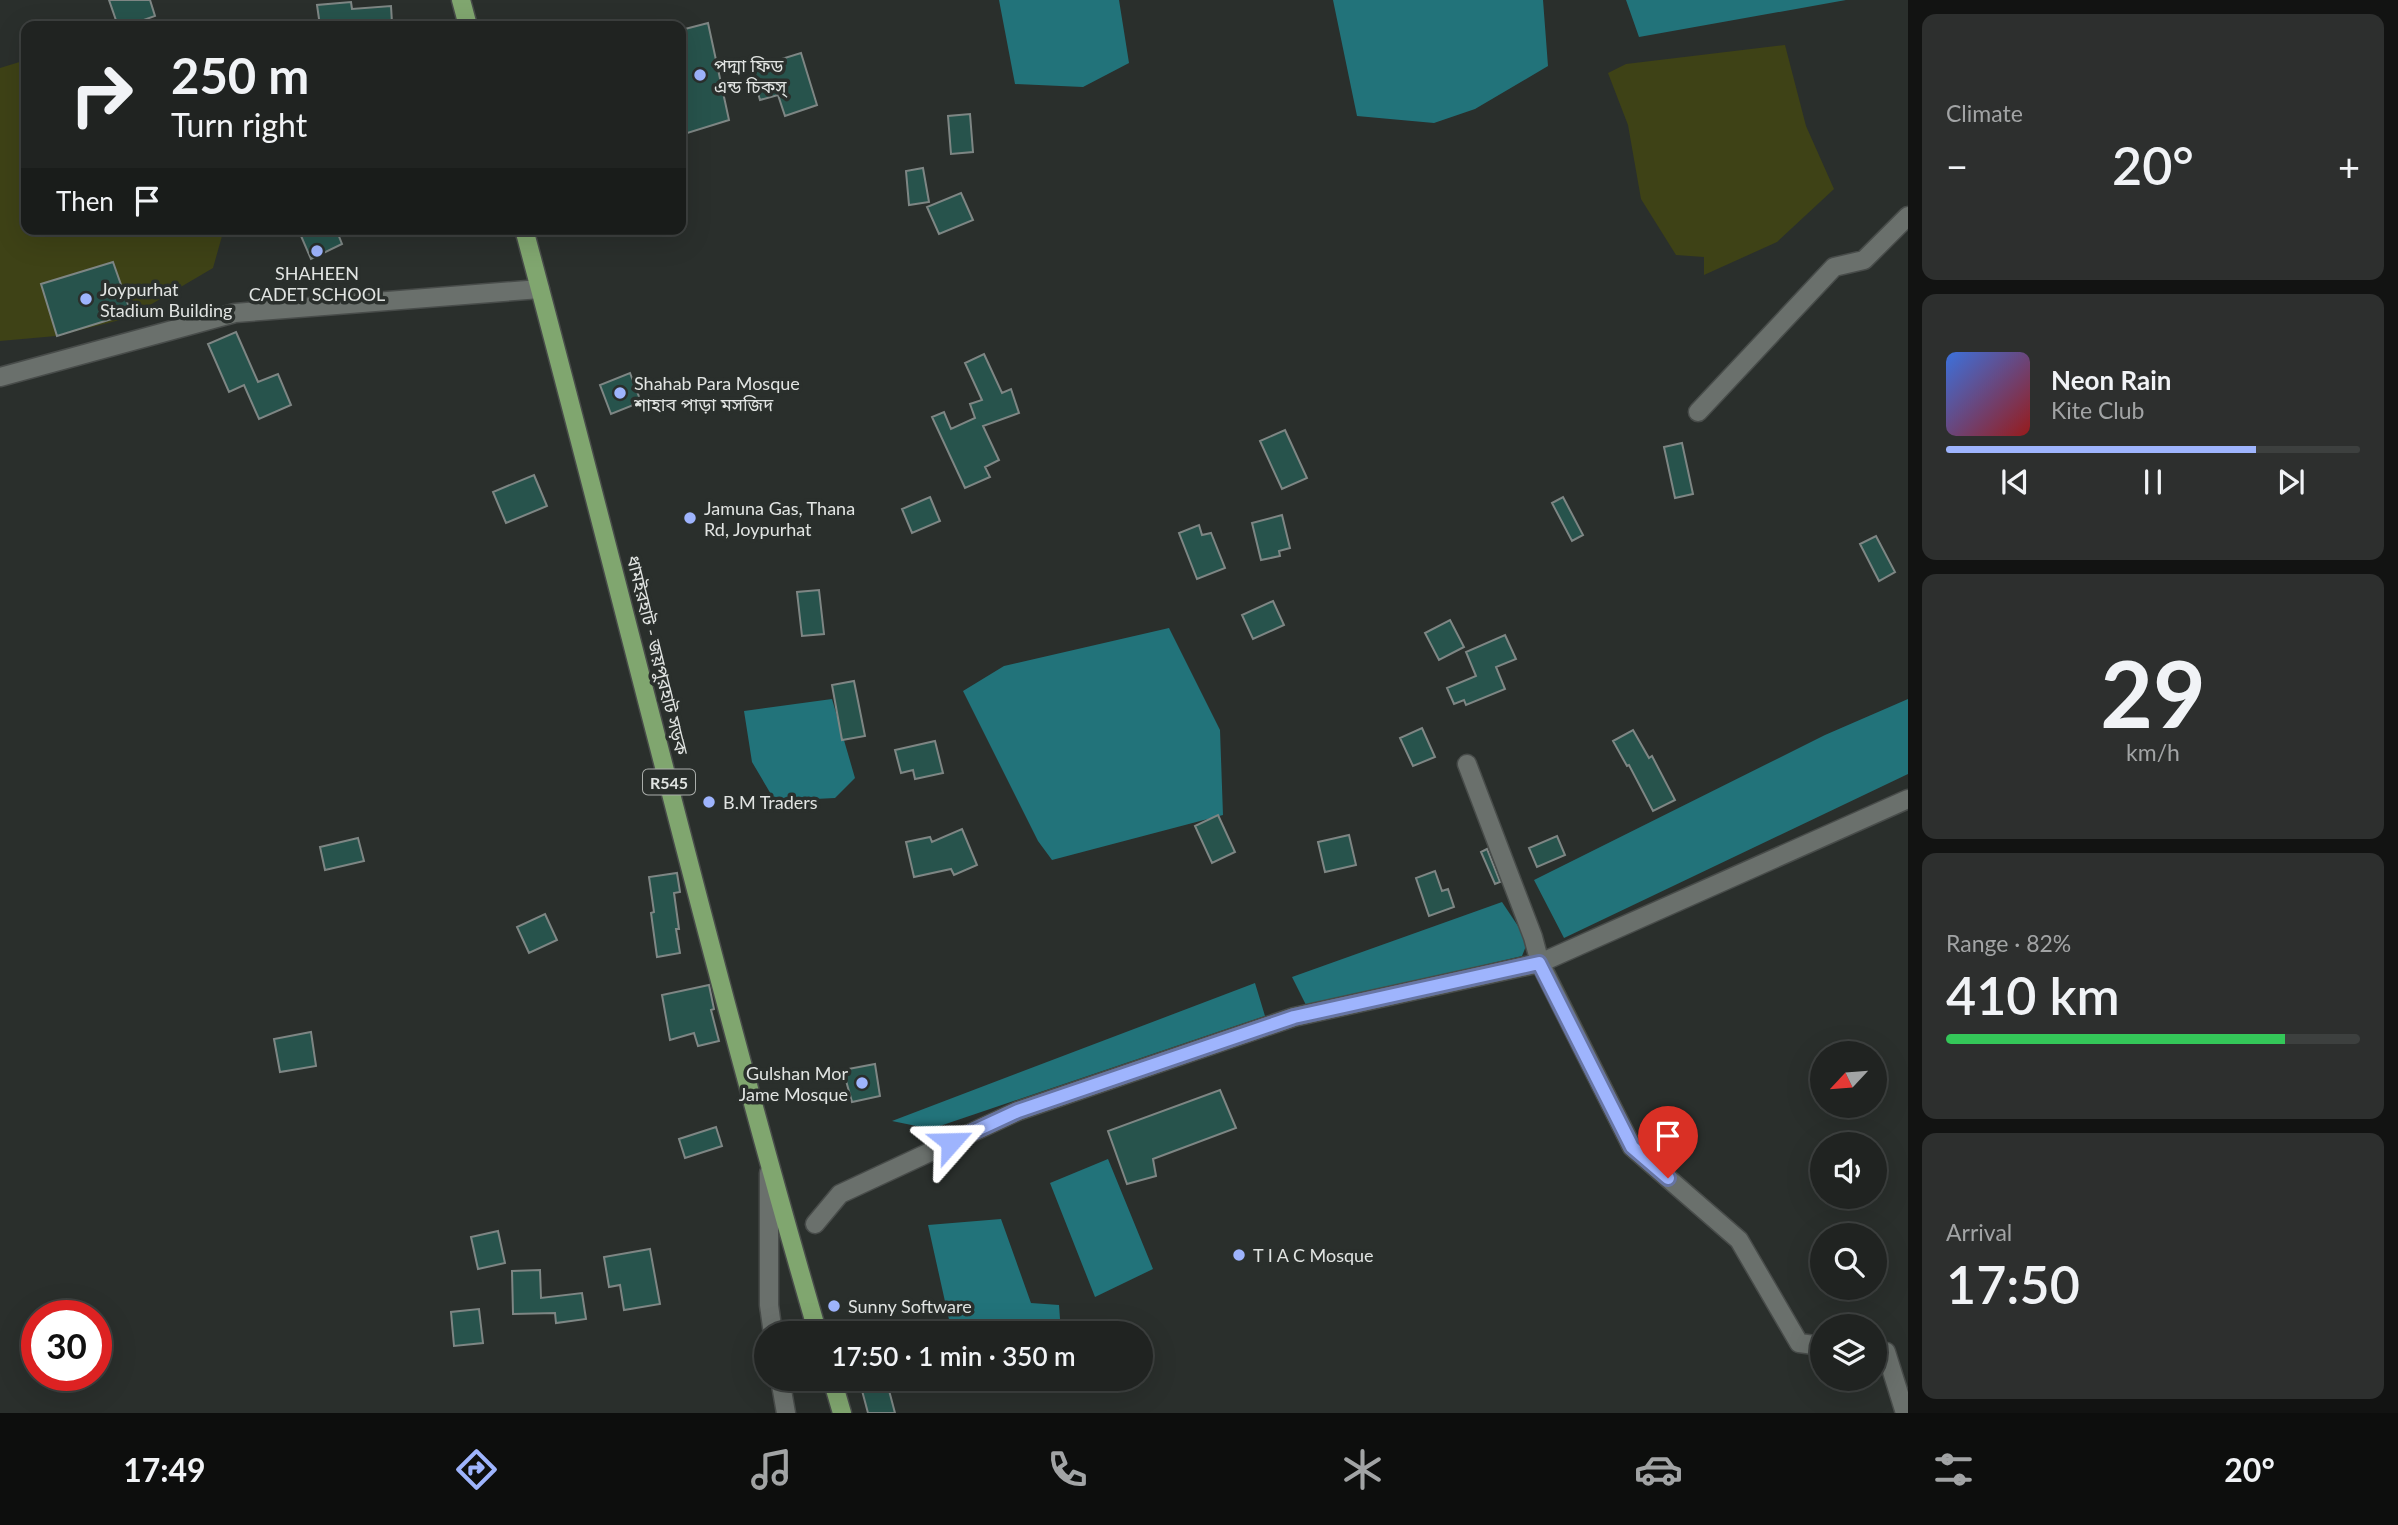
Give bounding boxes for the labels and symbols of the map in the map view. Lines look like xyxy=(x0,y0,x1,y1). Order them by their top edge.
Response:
place label: পদ্মা ফিড এন্ড চিকস্‌ xyxy=(714,54,788,98)
marker: পদ্মা ফিড এন্ড চিকস্‌ xyxy=(692,67,708,83)
marker: SHAHEEN CADET SCHOOL xyxy=(309,243,325,259)
place label: SHAHEEN CADET SCHOOL xyxy=(249,262,385,305)
place label: Joypurhat Stadium Building xyxy=(100,278,232,321)
marker: Joypurhat Stadium Building xyxy=(78,291,94,307)
place label: Shahab Para Mosque শাহাব পাড়া মসজিদ xyxy=(633,372,800,415)
marker: Shahab Para Mosque শাহাব পাড়া মসজিদ xyxy=(612,385,628,401)
place label: Jamuna Gas, Thana Rd, Joypurhat xyxy=(704,497,855,540)
marker: Jamuna Gas, Thana Rd, Joypurhat xyxy=(682,510,698,526)
street label: ধামইরহাট - জয়পুরহাট সড়ক xyxy=(622,553,694,758)
road number: R545 xyxy=(643,769,695,794)
place label: B.M Traders xyxy=(723,791,818,813)
marker: B.M Traders xyxy=(701,794,717,810)
north arrow xyxy=(1810,1041,1886,1118)
place label: Gulshan Mor Jame Mosque xyxy=(739,1062,848,1105)
marker: Gulshan Mor Jame Mosque xyxy=(854,1075,870,1091)
position arrow xyxy=(914,1105,988,1179)
pin xyxy=(1638,1106,1698,1178)
place label: T I A C Mosque xyxy=(1253,1244,1374,1266)
marker: T I A C Mosque xyxy=(1231,1247,1247,1263)
place label: Sunny Software xyxy=(848,1295,972,1317)
marker: Sunny Software xyxy=(826,1298,842,1314)
speed limit sign: 30 xyxy=(21,1300,112,1391)

